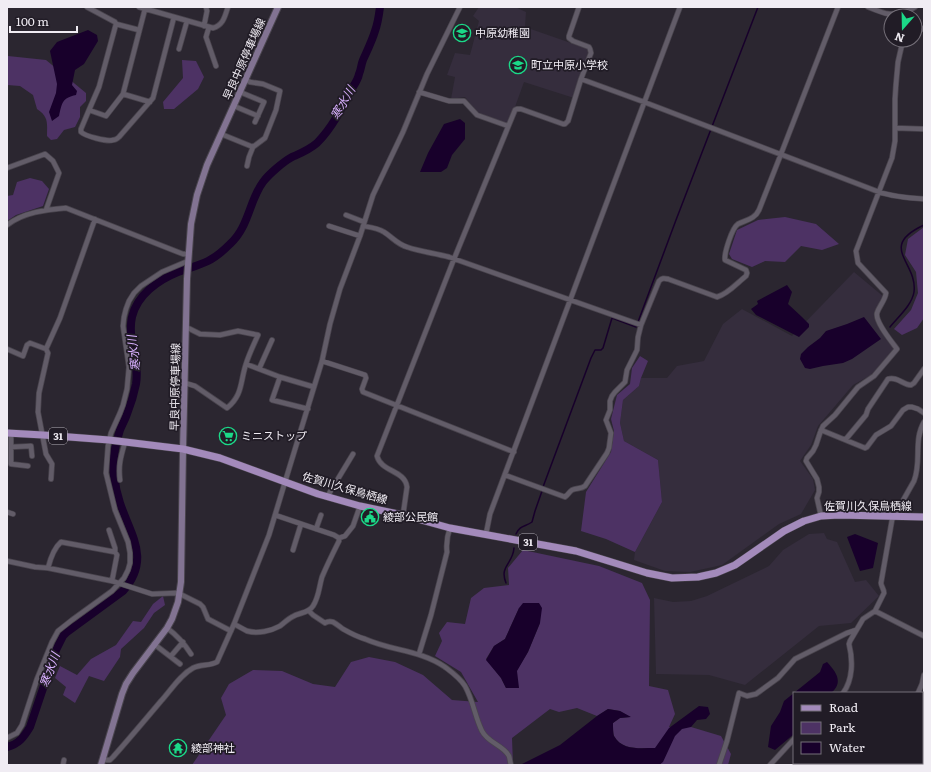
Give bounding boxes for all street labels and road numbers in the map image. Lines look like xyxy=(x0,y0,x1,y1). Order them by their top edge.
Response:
street label: 早良中原停車場線 xyxy=(218,15,268,102)
street label: 早良中原停車場線 xyxy=(165,343,183,431)
road number: 31 xyxy=(49,428,67,444)
street label: 佐賀川久保鳥栖線 xyxy=(301,467,390,507)
street label: 佐賀川久保鳥栖線 xyxy=(824,497,912,513)
road number: 31 xyxy=(519,534,537,550)

